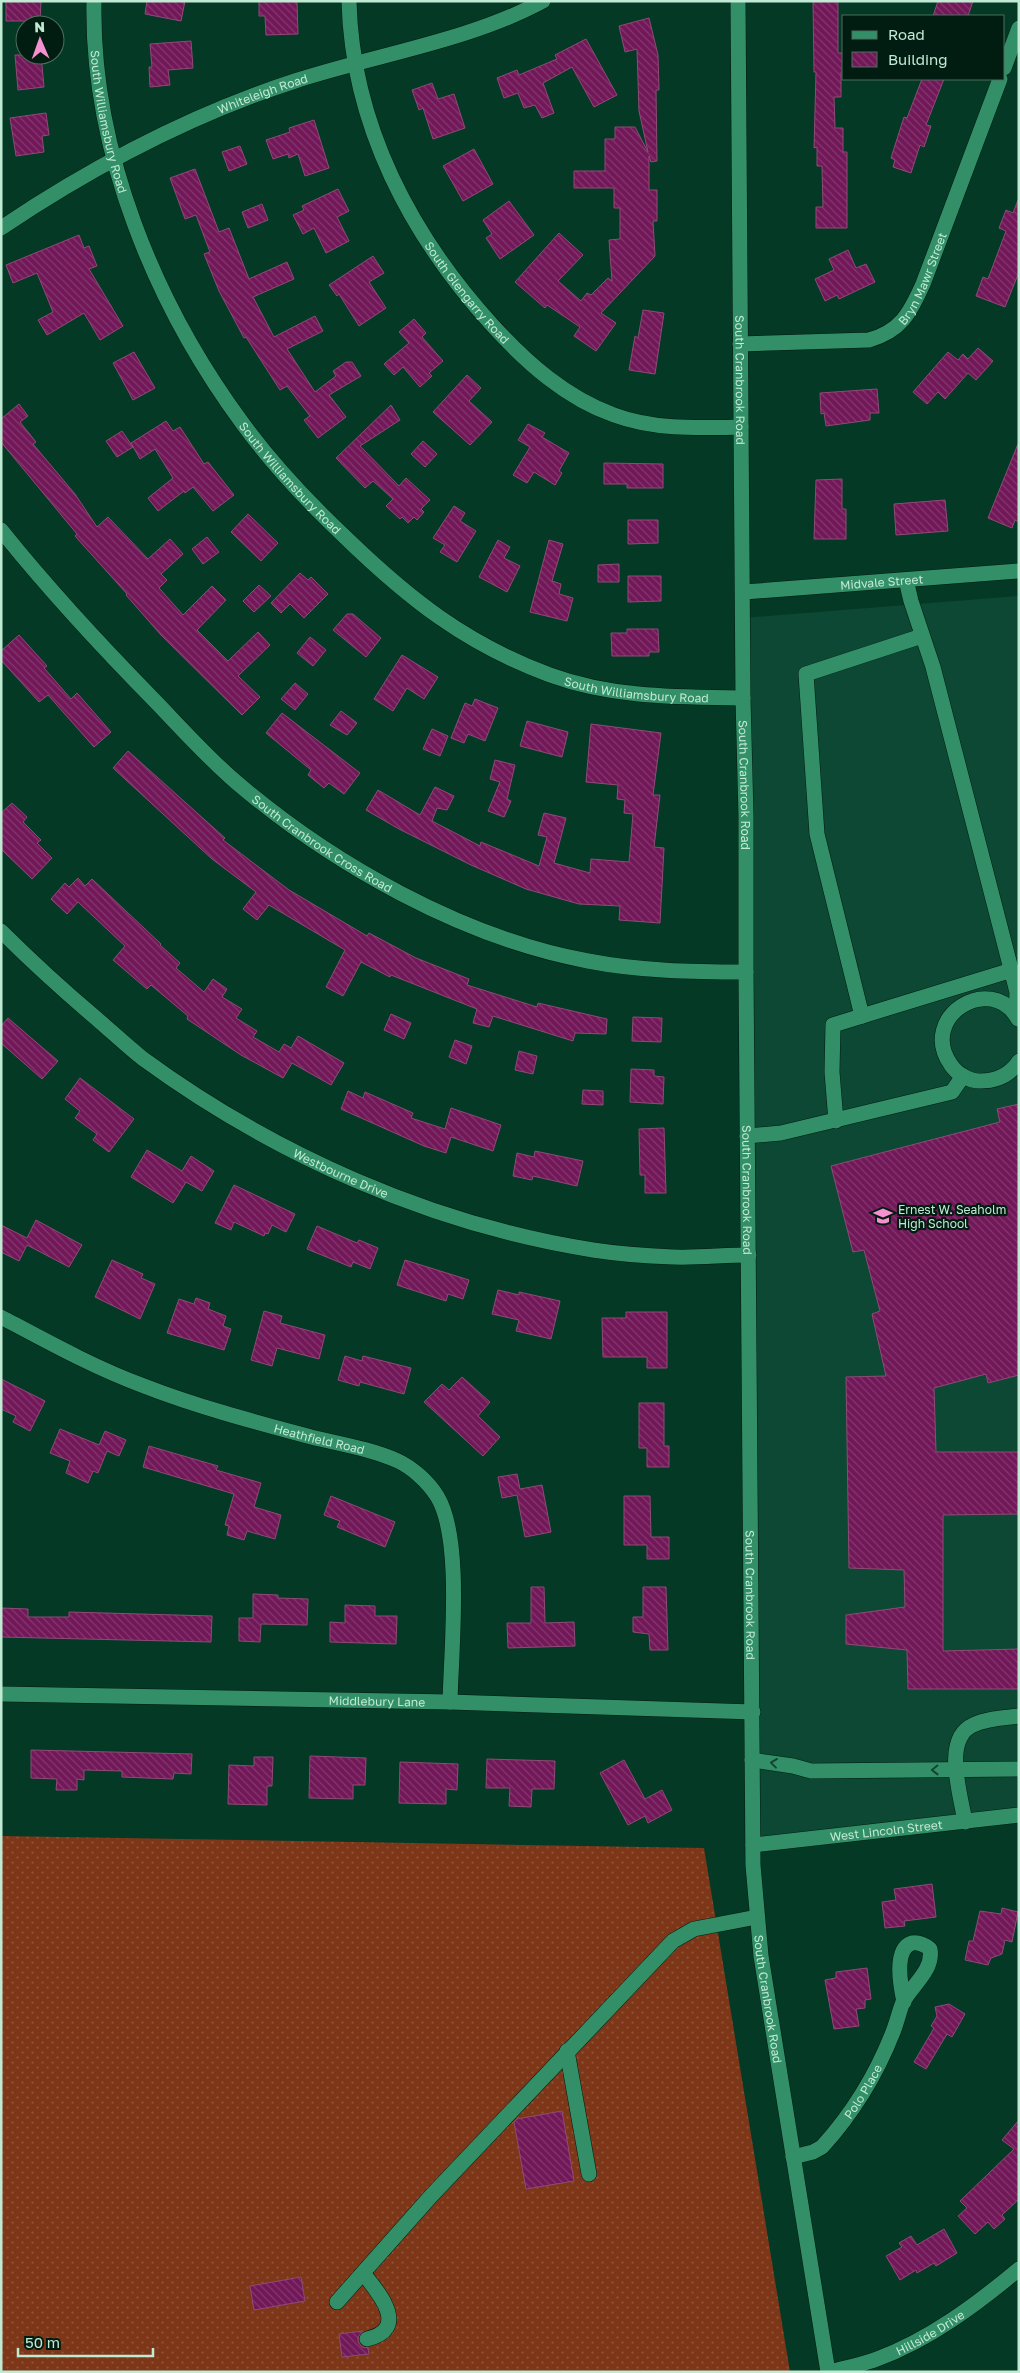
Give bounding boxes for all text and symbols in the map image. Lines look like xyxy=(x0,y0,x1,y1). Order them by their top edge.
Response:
north arrow xyxy=(15,15,65,65)
legend xyxy=(842,15,1005,80)
text: N xyxy=(34,18,45,35)
text: Road xyxy=(888,25,925,43)
street label: South Williamsbury Road xyxy=(88,50,131,195)
text: Building xyxy=(888,50,948,68)
street label: Whiteleigh Road xyxy=(215,70,309,117)
street label: Bryn Mawr Street xyxy=(894,230,949,328)
street label: South Glengarry Road xyxy=(422,238,513,347)
street label: South Cranbrook Road xyxy=(733,315,749,445)
street label: South Williamsbury Road xyxy=(236,419,345,537)
street label: Midvale Street xyxy=(839,571,924,592)
street label: South Williamsbury Road xyxy=(563,673,709,705)
street label: South Cranbrook Road xyxy=(736,720,754,850)
street label: South Cranbrook Cross Road xyxy=(249,791,395,895)
street label: South Cranbrook Road xyxy=(740,1125,756,1255)
street label: Westbourne Drive xyxy=(291,1145,391,1201)
place label: Ernest W. Seaholm High School xyxy=(898,1202,1006,1231)
school or university icon: Ernest W. Seaholm High School xyxy=(872,1205,894,1227)
street label: Heathfield Road xyxy=(272,1420,366,1457)
street label: South Cranbrook Road xyxy=(743,1530,759,1660)
street label: Middlebury Lane xyxy=(329,1692,425,1709)
one-way arrow xyxy=(769,1758,777,1769)
one-way arrow xyxy=(931,1765,939,1776)
street label: West Lincoln Street xyxy=(829,1816,943,1844)
street label: South Cranbrook Road xyxy=(752,1934,786,2064)
street label: Polo Place xyxy=(840,2062,885,2121)
street label: Hillside Drive xyxy=(893,2306,967,2358)
scale bar xyxy=(18,2326,152,2358)
text: 50 m xyxy=(25,2333,60,2351)

